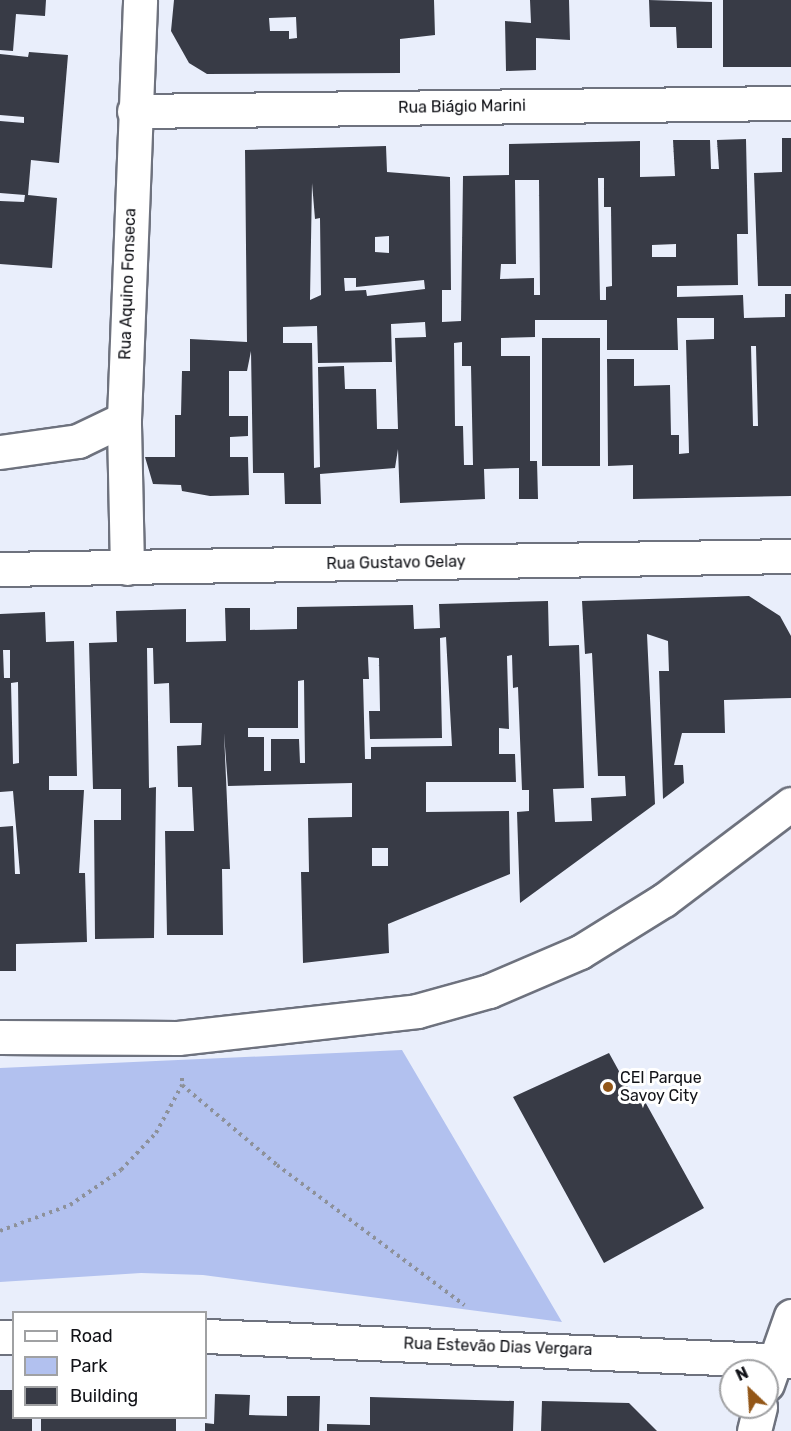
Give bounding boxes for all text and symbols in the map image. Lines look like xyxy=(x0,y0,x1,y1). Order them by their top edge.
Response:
street label: Rua Biágio Marini xyxy=(398,96,526,118)
street label: Rua Aquino Fonseca xyxy=(116,208,140,360)
street label: Rua Gustavo Gelay xyxy=(326,552,466,574)
place label: CEI Parque Savoy City xyxy=(620,1068,702,1106)
marker: CEI Parque Savoy City xyxy=(601,1080,615,1094)
legend xyxy=(12,1311,207,1419)
text: Road xyxy=(70,1325,113,1347)
street label: Rua Estevão Dias Vergara xyxy=(403,1334,593,1360)
text: Park xyxy=(70,1355,107,1377)
north arrow xyxy=(719,1359,779,1419)
text: N xyxy=(733,1363,751,1385)
text: Building xyxy=(70,1385,138,1407)

